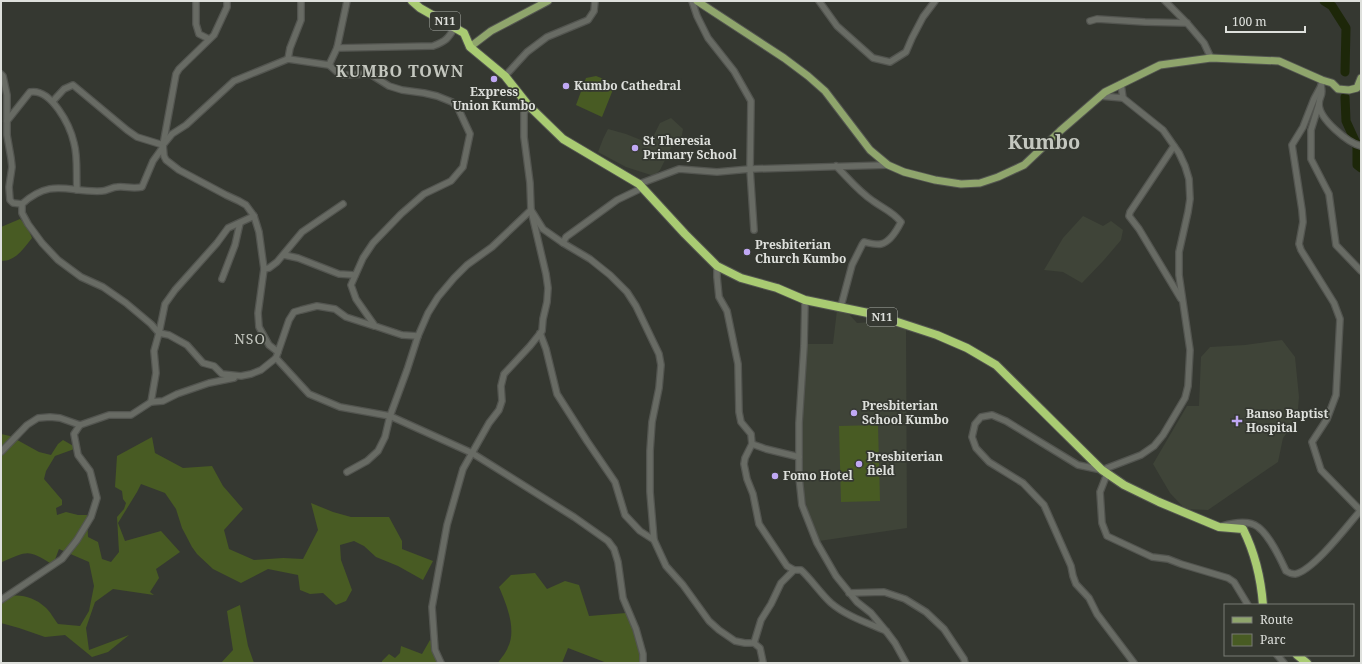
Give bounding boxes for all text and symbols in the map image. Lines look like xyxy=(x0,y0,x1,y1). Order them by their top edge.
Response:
scale bar xyxy=(1226,8,1305,34)
road number: N11 xyxy=(430,12,460,30)
text: 100 m xyxy=(1232,13,1267,30)
district label: KUMBO TOWN xyxy=(336,60,464,82)
marker: Express Union Kumbo xyxy=(489,74,499,84)
place label: Kumbo Cathedral xyxy=(574,77,682,94)
marker: Kumbo Cathedral xyxy=(561,81,571,91)
place label: Express Union Kumbo xyxy=(452,83,536,114)
district label: Kumbo xyxy=(1008,128,1080,155)
place label: St Theresia Primary School xyxy=(643,132,738,163)
marker: St Theresia Primary School xyxy=(630,143,640,153)
place label: Presbiterian Church Kumbo xyxy=(755,236,846,267)
marker: Presbiterian Church Kumbo xyxy=(742,247,752,257)
road number: N11 xyxy=(867,308,897,326)
district label: NSO xyxy=(234,329,266,348)
place label: Presbiterian School Kumbo xyxy=(862,397,949,428)
place label: Banso Baptist Hospital xyxy=(1246,405,1328,436)
marker: Presbiterian School Kumbo xyxy=(849,408,859,418)
marker: Banso Baptist Hospital xyxy=(1231,415,1243,427)
place label: Presbiterian field xyxy=(867,448,943,479)
marker: Presbiterian field xyxy=(854,459,864,469)
place label: Fomo Hotel xyxy=(783,467,854,484)
marker: Fomo Hotel xyxy=(770,471,780,481)
legend xyxy=(1224,604,1354,656)
text: Route xyxy=(1260,611,1293,628)
text: Parc xyxy=(1260,631,1286,648)

